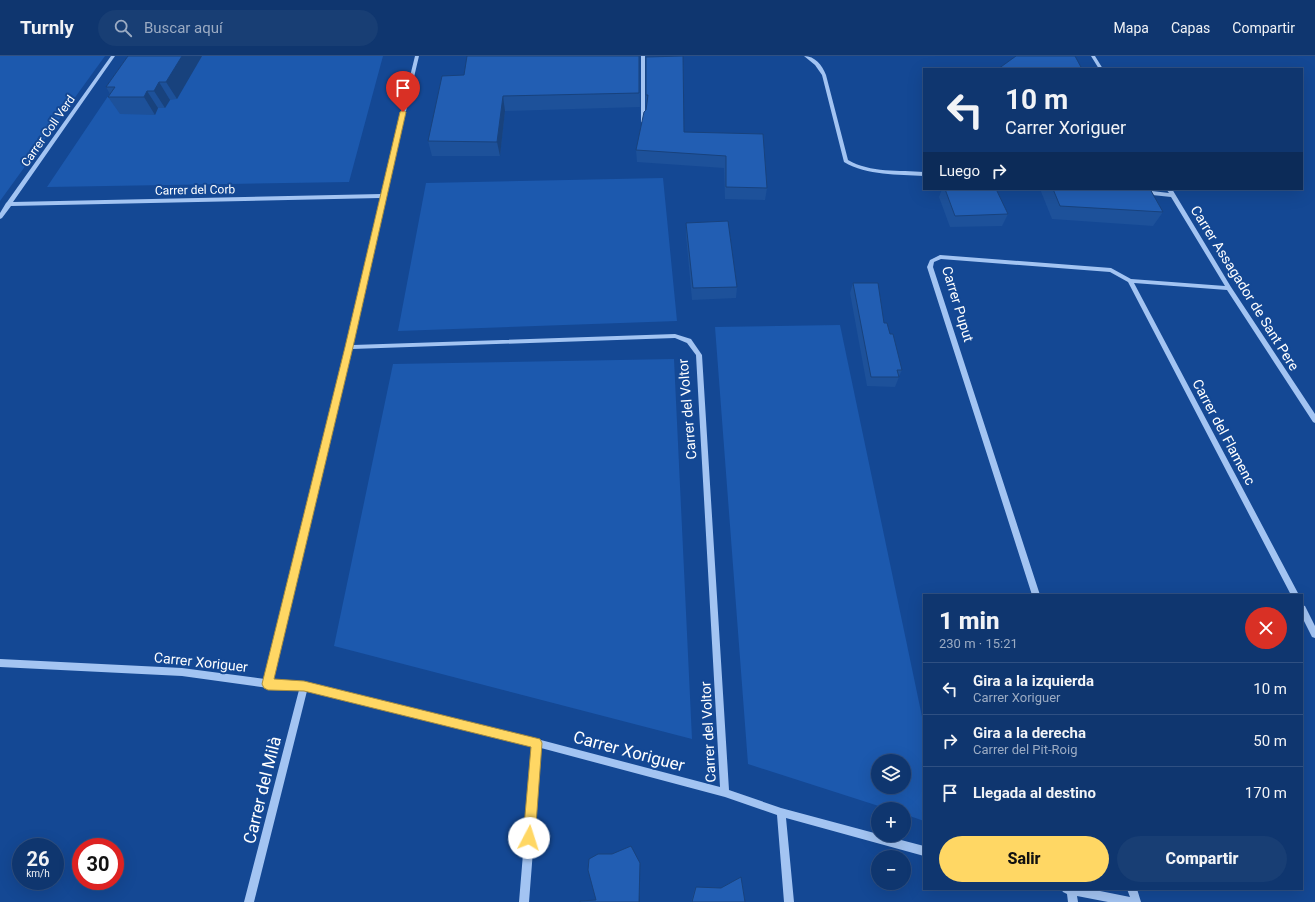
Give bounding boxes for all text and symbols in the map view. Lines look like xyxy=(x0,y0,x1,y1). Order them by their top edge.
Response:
search box xyxy=(98,10,378,46)
text: Turnly xyxy=(20,16,74,39)
icon: search xyxy=(112,17,134,39)
text: Buscar aquí xyxy=(144,19,223,37)
text: Mapa xyxy=(1114,20,1149,36)
text: Capas xyxy=(1171,20,1210,36)
text: Compartir xyxy=(1232,20,1295,36)
pin xyxy=(386,71,420,112)
icon: arrive xyxy=(392,77,414,99)
text: 10 m xyxy=(1005,83,1068,116)
icon: left xyxy=(939,84,991,136)
street label: Carrer Coll Verd xyxy=(18,93,78,169)
text: Carrer Xoriguer xyxy=(1005,117,1126,138)
icon: right xyxy=(988,160,1010,182)
text: Luego xyxy=(939,162,980,180)
street label: Carrer del Corb xyxy=(155,182,236,198)
street label: Carrer Assagador de Sant Pere xyxy=(1188,203,1302,373)
street label: Carrer Puput xyxy=(939,264,977,344)
street label: Carrer del Voltor xyxy=(675,358,699,460)
street label: Carrer del Flamenc xyxy=(1189,376,1259,488)
text: 1 min xyxy=(939,607,1000,635)
button: close xyxy=(1245,607,1287,649)
text: 230 m · 15:21 xyxy=(939,636,1018,651)
street label: Carrer Xoriguer xyxy=(153,649,249,675)
text: Gira a la izquierda xyxy=(973,672,1094,690)
icon: left xyxy=(939,678,961,700)
text: 10 m xyxy=(1253,680,1287,698)
street label: Carrer del Voltor xyxy=(697,681,719,783)
text: Carrer Xoriguer xyxy=(973,690,1061,705)
text: Gira a la derecha xyxy=(973,724,1086,742)
street label: Carrer Xoriguer xyxy=(571,727,687,776)
icon: right xyxy=(939,730,961,752)
text: 50 m xyxy=(1253,732,1287,750)
street label: Carrer del Milà xyxy=(239,734,285,846)
text: Carrer del Pit-Roig xyxy=(973,742,1077,757)
map controls xyxy=(871,754,911,890)
button: layers xyxy=(871,754,911,794)
icon: arrive xyxy=(939,782,961,804)
text: Llegada al destino xyxy=(973,784,1096,802)
text: 170 m xyxy=(1245,784,1287,802)
button: + xyxy=(871,802,911,842)
position arrow xyxy=(508,817,550,859)
button: Salir xyxy=(939,836,1109,882)
button: Compartir xyxy=(1117,836,1287,882)
speed limit sign: 30 xyxy=(72,838,124,890)
text: 26 xyxy=(27,847,49,871)
button: − xyxy=(871,850,911,890)
text: km/h xyxy=(26,868,50,879)

